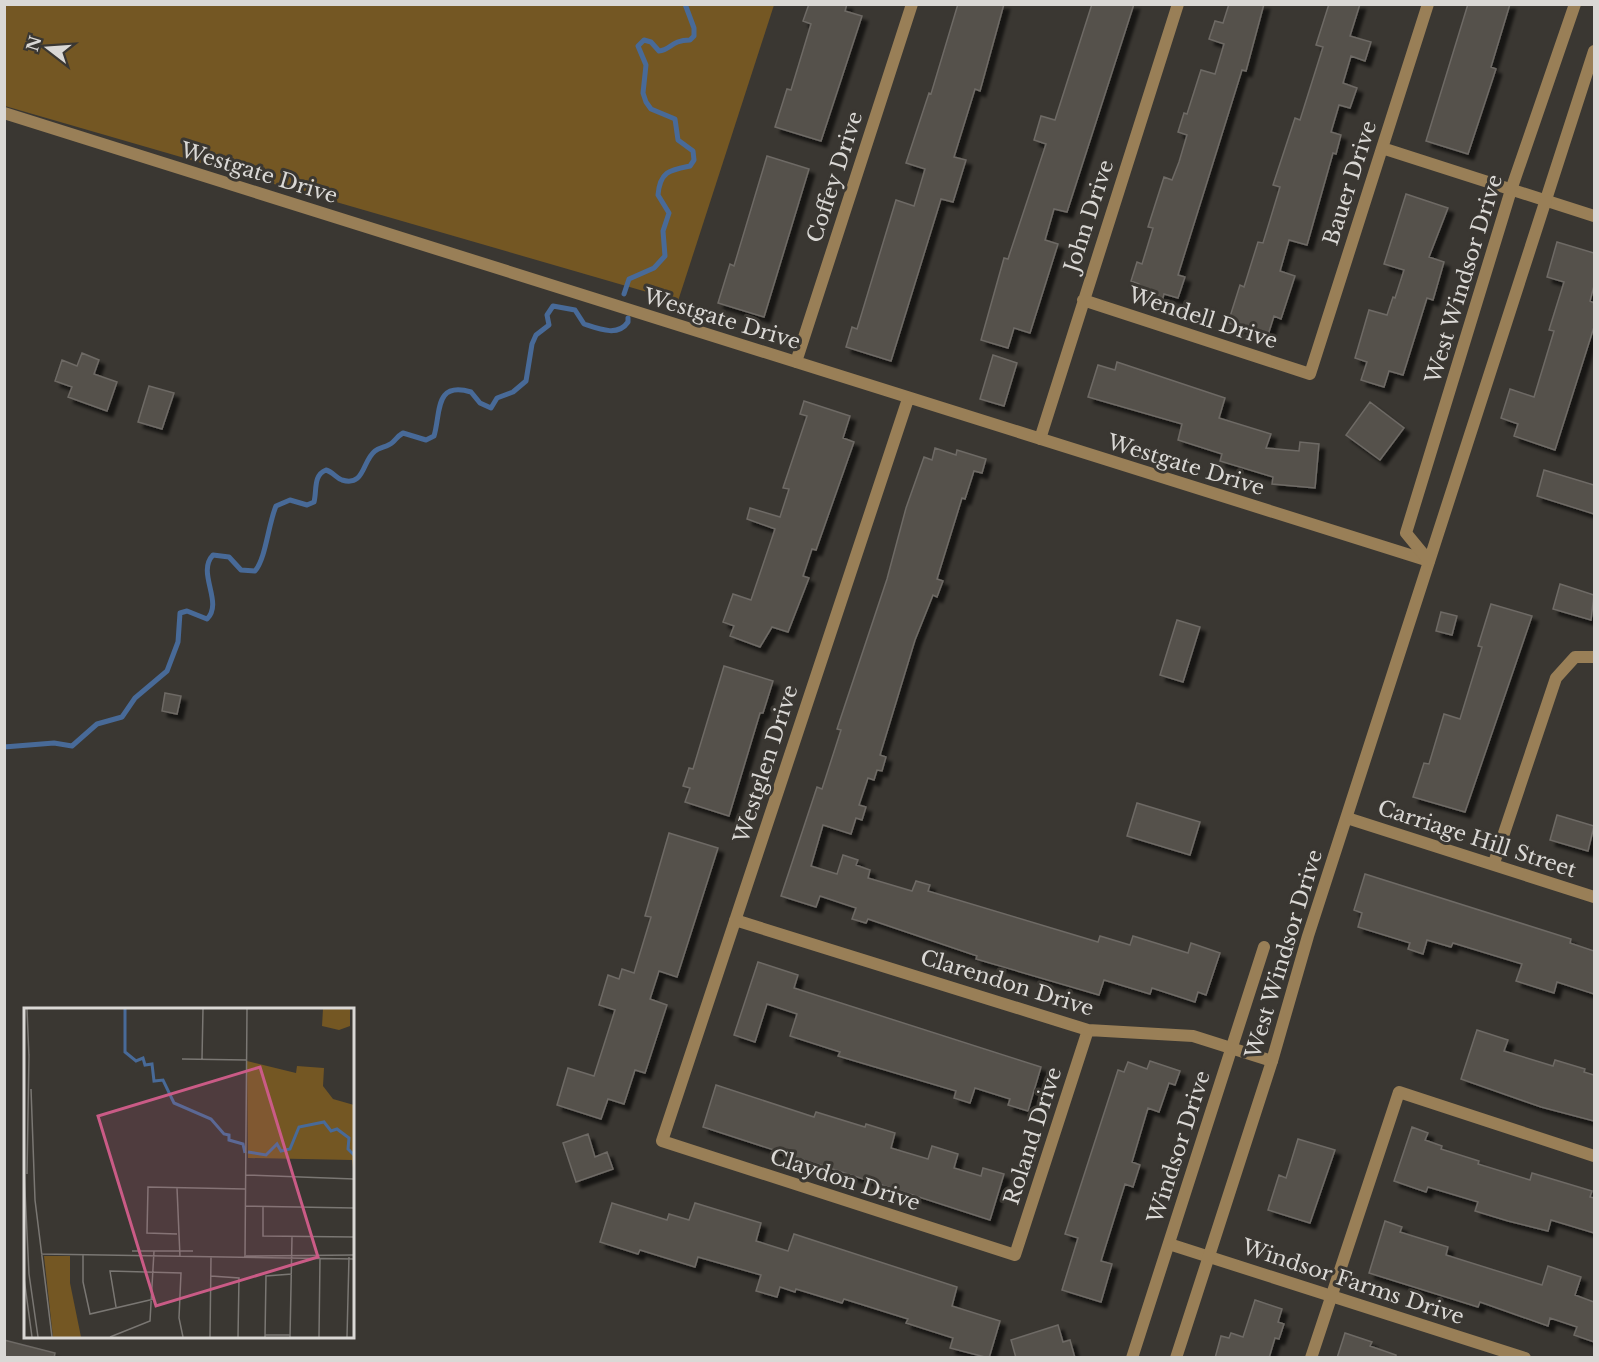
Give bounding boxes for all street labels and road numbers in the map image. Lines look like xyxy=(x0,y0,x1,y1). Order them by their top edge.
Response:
street label: Coffey Drive xyxy=(802,108,868,246)
street label: Bauer Drive xyxy=(1318,117,1382,249)
street label: Westgate Drive xyxy=(176,136,341,209)
street label: John Drive xyxy=(1058,157,1119,278)
street label: West Windsor Drive xyxy=(1420,171,1508,387)
street label: Wendell Drive xyxy=(1124,281,1281,354)
street label: Westgate Drive xyxy=(639,282,804,355)
street label: Westgate Drive xyxy=(1103,428,1268,501)
street label: Westglen Drive xyxy=(728,682,804,847)
street label: Carriage Hill Street xyxy=(1374,795,1580,883)
street label: West Windsor Drive xyxy=(1240,846,1328,1062)
street label: Clarendon Drive xyxy=(917,944,1097,1022)
street label: Roland Drive xyxy=(999,1064,1067,1208)
street label: Windsor Drive xyxy=(1142,1067,1216,1228)
street label: Claydon Drive xyxy=(767,1143,923,1217)
street label: Windsor Farms Drive xyxy=(1238,1233,1467,1330)

